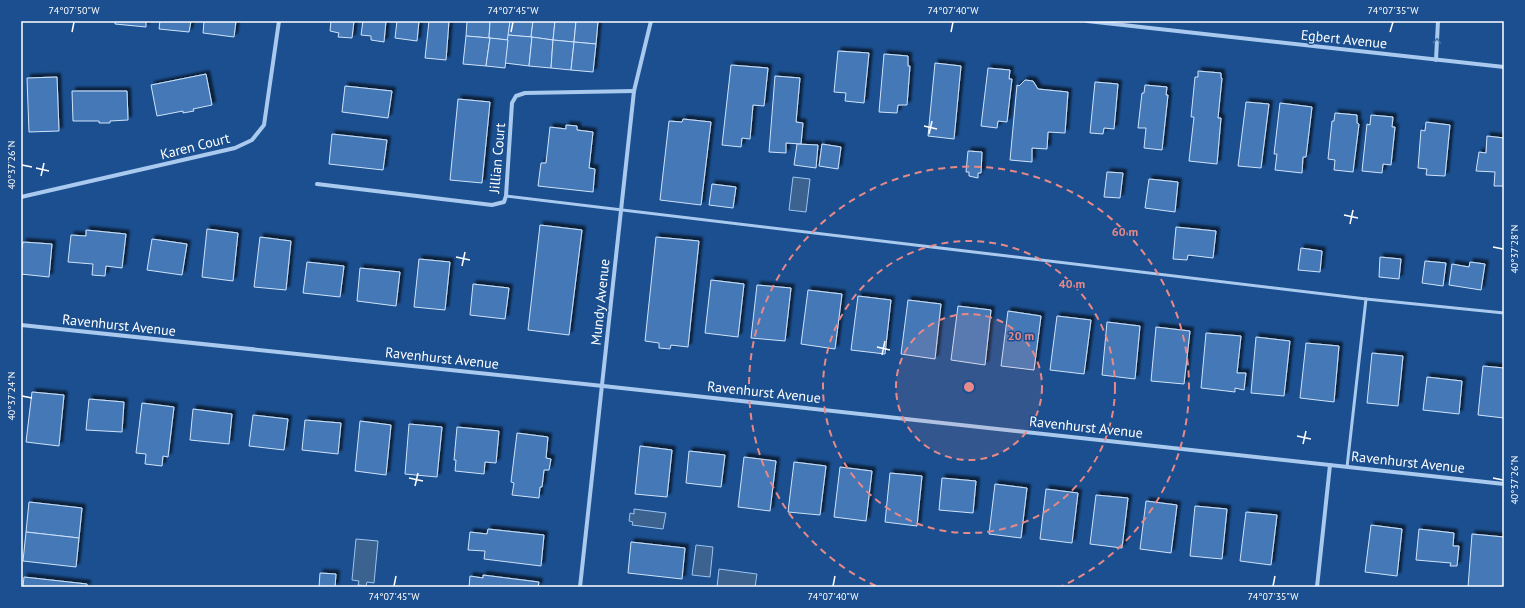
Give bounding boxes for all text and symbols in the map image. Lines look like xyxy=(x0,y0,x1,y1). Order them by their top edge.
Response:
text: 74°07'50"W xyxy=(48,4,100,17)
text: 74°07'45"W xyxy=(487,4,539,17)
text: 74°07'40"W xyxy=(927,4,979,17)
text: 74°07'35"W xyxy=(1367,4,1419,17)
street label: Egbert Avenue xyxy=(1300,26,1388,52)
one-way arrow xyxy=(1433,38,1441,44)
street label: Jillian Court xyxy=(485,122,509,195)
street label: Karen Court xyxy=(158,129,232,163)
text: 40°37'26"N xyxy=(5,140,18,190)
text: 60 m xyxy=(1112,224,1138,239)
text: 40°37'28"N xyxy=(1508,224,1521,274)
street label: Mundy Avenue xyxy=(587,258,613,346)
text: 40 m xyxy=(1059,276,1085,291)
street label: Ravenhurst Avenue xyxy=(61,310,177,340)
text: 20 m xyxy=(1008,328,1034,343)
street label: Ravenhurst Avenue xyxy=(384,343,500,373)
text: 40°37'24"N xyxy=(5,371,18,421)
street label: Ravenhurst Avenue xyxy=(706,377,822,407)
centre of rings xyxy=(962,380,976,394)
street label: Ravenhurst Avenue xyxy=(1028,412,1144,442)
street label: Ravenhurst Avenue xyxy=(1350,447,1466,477)
text: 40°37'26"N xyxy=(1508,455,1521,505)
text: 74°07'45"W xyxy=(368,590,420,603)
text: 74°07'40"W xyxy=(807,590,859,603)
text: 74°07'35"W xyxy=(1247,590,1299,603)

